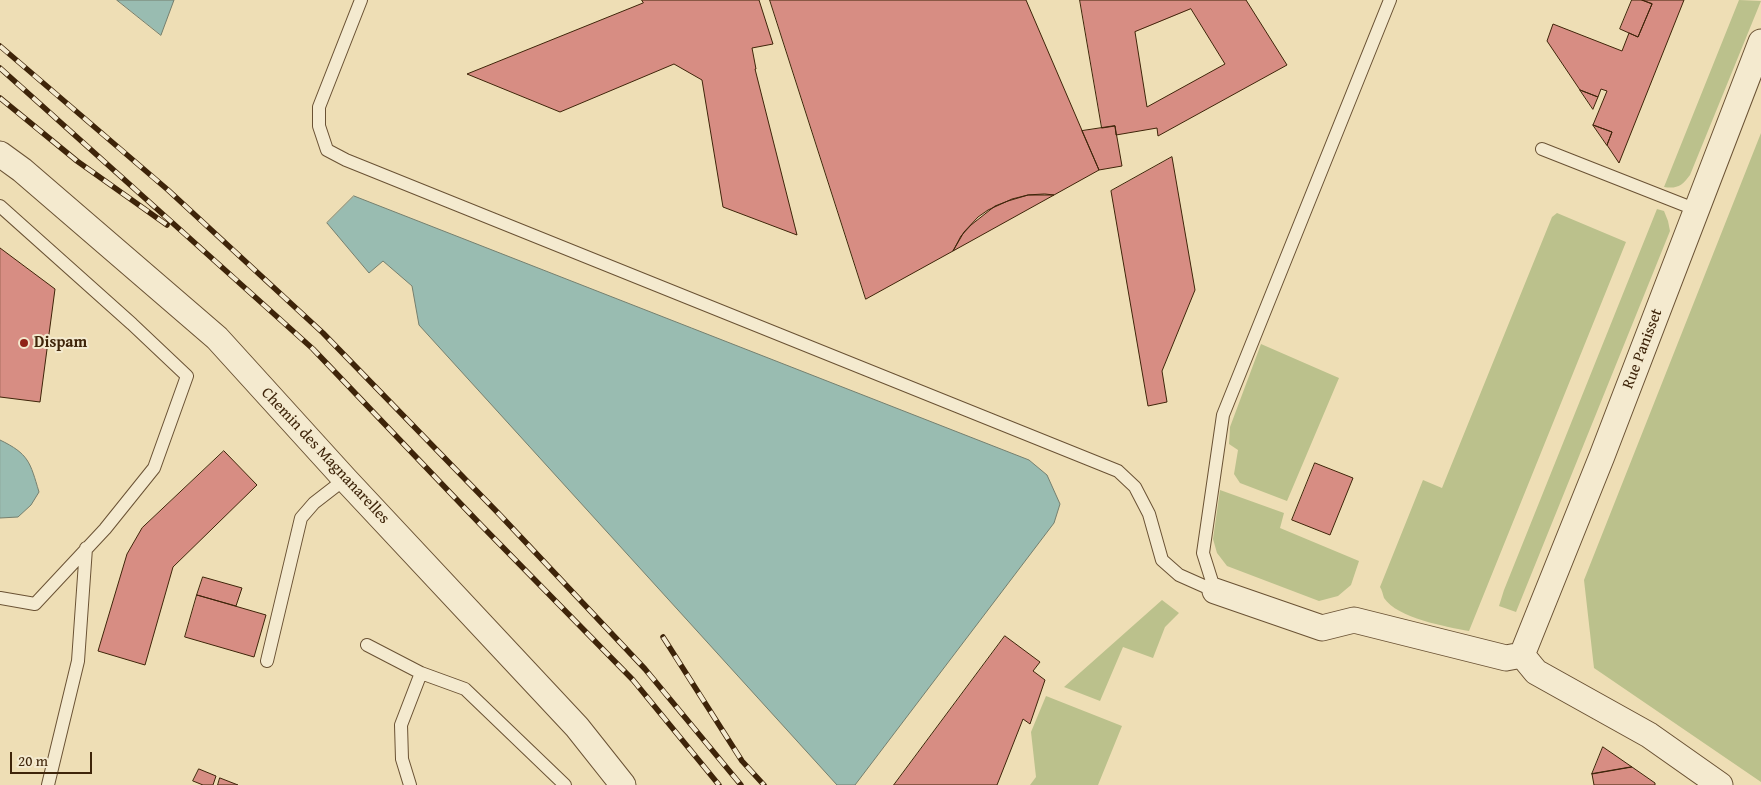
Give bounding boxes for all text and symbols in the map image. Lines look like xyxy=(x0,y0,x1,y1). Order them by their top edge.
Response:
street label: Rue Panisset xyxy=(1619,306,1667,392)
place label: Dispam xyxy=(34,333,87,353)
marker: Dispam xyxy=(18,337,30,349)
street label: Chemin des Magnanarelles xyxy=(257,384,393,528)
scale bar xyxy=(12,742,95,774)
text: 20 m xyxy=(18,750,48,771)

